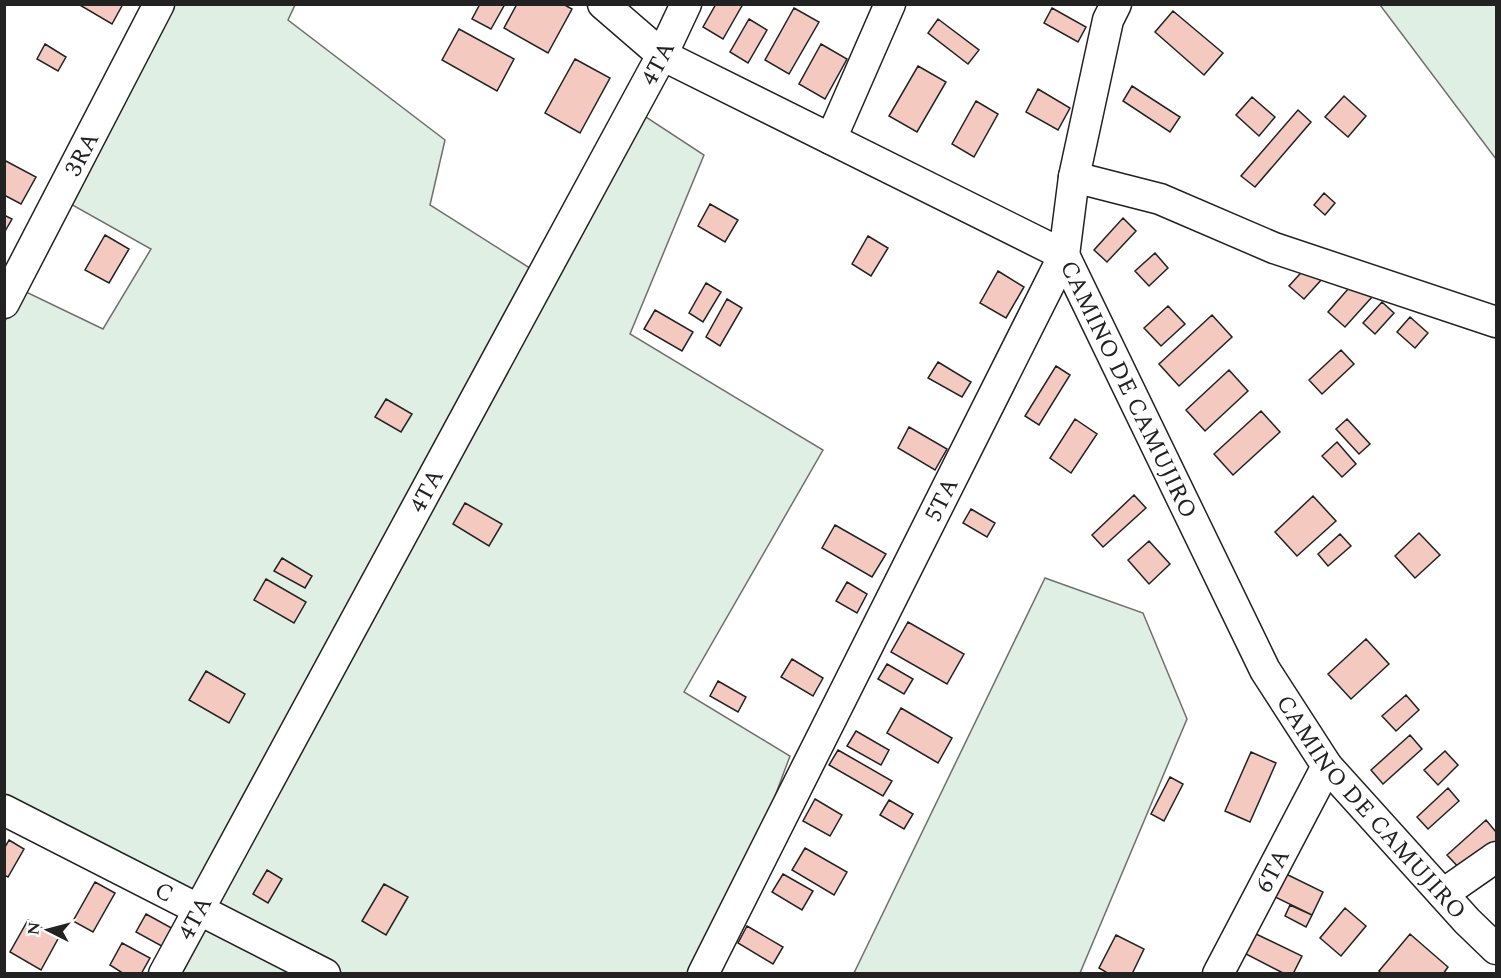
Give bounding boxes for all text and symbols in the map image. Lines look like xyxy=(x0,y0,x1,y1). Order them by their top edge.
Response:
street label: 4TA xyxy=(632,36,685,92)
street label: 3RA xyxy=(56,126,109,183)
street label: CAMINO DE CAMUJIRO xyxy=(1050,254,1206,525)
street label: 4TA xyxy=(400,462,454,519)
street label: 5TA xyxy=(916,472,968,528)
street label: CAMINO DE CAMUJIRO xyxy=(1267,688,1474,928)
street label: 6TA xyxy=(1247,842,1300,899)
street label: C xyxy=(148,873,180,913)
street label: 4TA xyxy=(169,890,222,947)
north arrow xyxy=(18,900,78,960)
text: N xyxy=(21,921,47,936)

